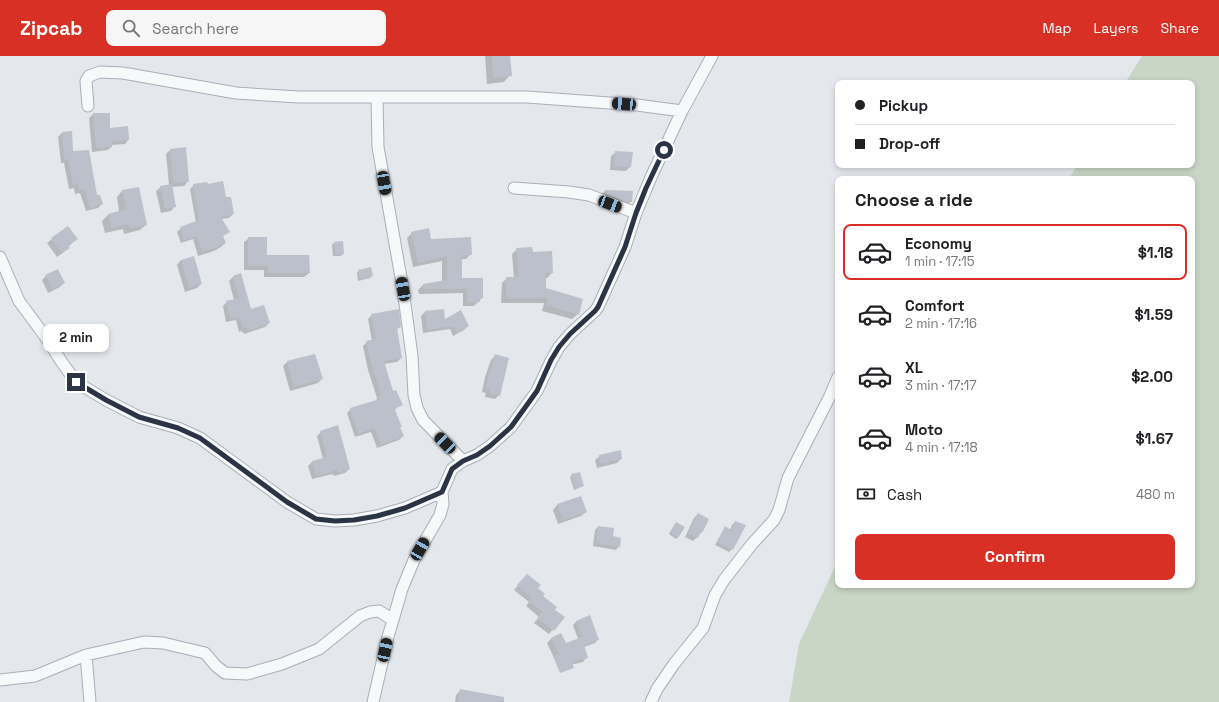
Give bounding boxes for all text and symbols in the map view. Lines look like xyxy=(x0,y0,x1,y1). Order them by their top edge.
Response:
search box xyxy=(106,10,386,46)
text: Zipcab xyxy=(20,16,82,41)
icon: search xyxy=(120,17,142,39)
text: Search here xyxy=(152,19,239,38)
text: Map xyxy=(1042,19,1072,37)
text: Layers xyxy=(1094,19,1138,37)
text: Share xyxy=(1160,19,1199,37)
text: Pickup xyxy=(879,96,928,115)
car xyxy=(612,97,636,111)
text: Drop-off xyxy=(879,134,940,153)
route start xyxy=(655,141,673,159)
car xyxy=(376,170,392,196)
text: Choose a ride xyxy=(855,188,973,211)
car xyxy=(597,194,623,214)
icon: car xyxy=(857,234,893,270)
text: Economy xyxy=(905,234,972,253)
text: $1.18 xyxy=(1138,243,1173,262)
text: 1 min · 17:15 xyxy=(905,253,975,270)
car xyxy=(395,276,411,302)
icon: car xyxy=(857,296,893,332)
text: Comfort xyxy=(905,296,965,315)
text: $1.59 xyxy=(1134,305,1173,324)
text: 2 min · 17:16 xyxy=(905,315,977,332)
callout: 2 min xyxy=(43,324,109,352)
text: 2 min xyxy=(59,329,93,346)
icon: car xyxy=(857,358,893,394)
text: XL xyxy=(905,358,923,377)
text: $2.00 xyxy=(1131,367,1173,386)
route end xyxy=(67,373,85,391)
text: 3 min · 17:17 xyxy=(905,377,976,394)
icon: car xyxy=(857,420,893,456)
text: Moto xyxy=(905,420,943,439)
text: $1.67 xyxy=(1135,429,1173,448)
car xyxy=(432,430,458,456)
text: 4 min · 17:18 xyxy=(905,439,978,456)
icon: cash xyxy=(855,483,877,505)
text: Cash xyxy=(887,485,922,504)
text: 480 m xyxy=(1136,486,1175,503)
button: Confirm xyxy=(855,534,1175,580)
car xyxy=(409,536,431,562)
car xyxy=(377,637,393,663)

